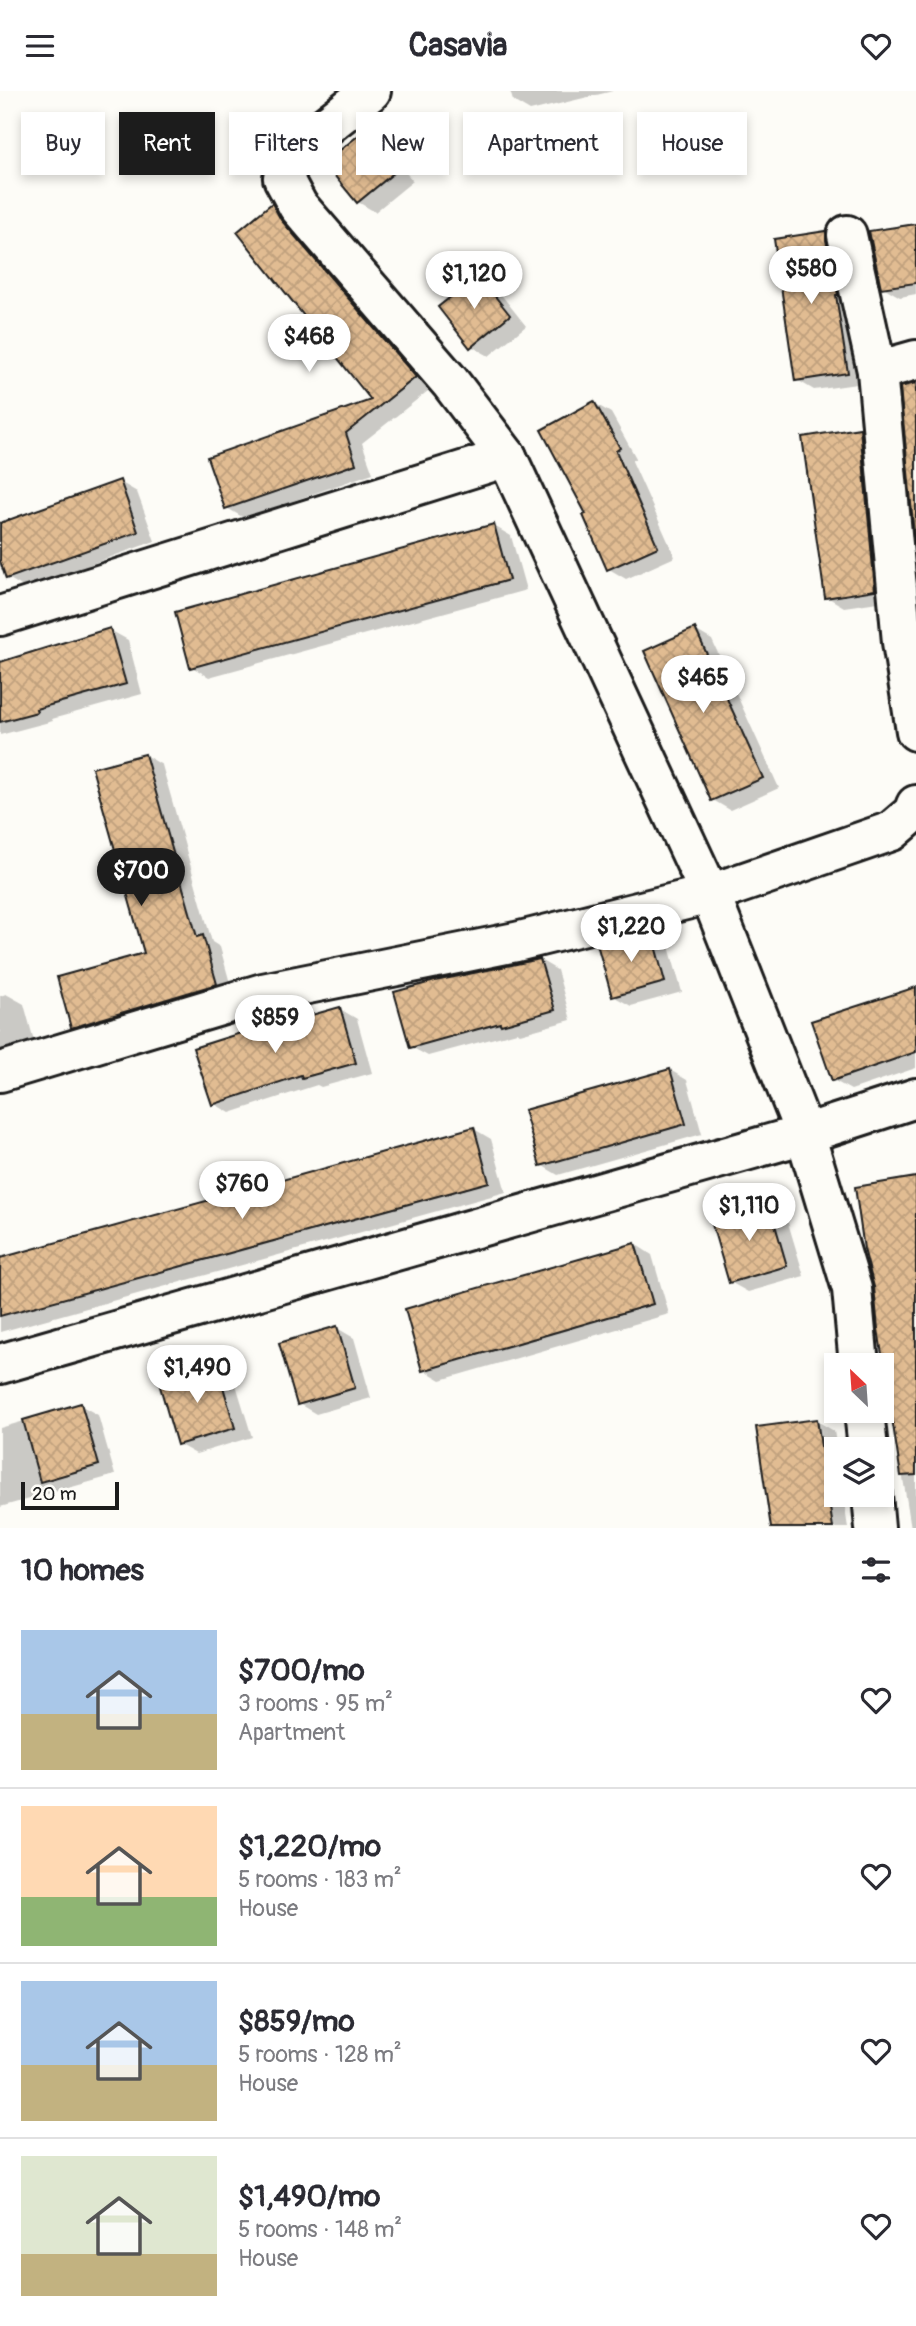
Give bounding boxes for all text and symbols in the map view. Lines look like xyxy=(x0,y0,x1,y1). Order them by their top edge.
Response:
text: Casavia xyxy=(409,26,507,66)
icon: menu xyxy=(21,27,59,65)
icon: heart xyxy=(857,27,895,65)
chip: Buy xyxy=(21,112,105,175)
chip: Rent xyxy=(119,112,215,175)
chip: Filters xyxy=(229,112,342,175)
chip: New xyxy=(356,112,449,175)
chip: Apartment xyxy=(463,112,623,175)
chip: House xyxy=(637,112,747,175)
pin: $580 xyxy=(770,247,852,306)
pin: $1,120 xyxy=(417,251,531,311)
text: $580 xyxy=(785,254,837,283)
text: $1,120 xyxy=(442,259,506,288)
pin: $468 xyxy=(268,315,350,374)
text: $468 xyxy=(284,322,334,351)
pin: $465 xyxy=(662,655,744,715)
text: $465 xyxy=(677,663,729,692)
pin: $700 xyxy=(100,849,182,908)
text: $700 xyxy=(113,856,169,885)
pin: $1,220 xyxy=(574,905,688,964)
text: $1,220 xyxy=(597,912,665,941)
pin: $859 xyxy=(234,995,316,1055)
text: $859 xyxy=(251,1003,299,1032)
pin: $760 xyxy=(201,1161,283,1221)
text: $760 xyxy=(215,1169,269,1198)
pin: $1,110 xyxy=(692,1183,806,1243)
text: $1,110 xyxy=(719,1191,780,1220)
pin: $1,490 xyxy=(140,1345,254,1405)
text: $1,490 xyxy=(163,1353,231,1382)
north arrow xyxy=(824,1353,894,1423)
map controls xyxy=(824,1353,894,1507)
button: layers xyxy=(824,1437,894,1507)
scale bar xyxy=(21,1479,119,1511)
text: 20 m xyxy=(32,1482,77,1506)
icon: filters xyxy=(857,1551,895,1589)
text: 10 homes xyxy=(21,1552,144,1589)
text: $700/mo xyxy=(238,1652,365,1689)
icon: home xyxy=(77,1658,161,1742)
icon: heart xyxy=(857,1681,895,1719)
text: 3 rooms · 95 m² xyxy=(238,1689,393,1718)
text: Apartment xyxy=(238,1718,345,1747)
text: $1,220/mo xyxy=(238,1828,381,1865)
icon: home xyxy=(77,1834,161,1918)
icon: heart xyxy=(857,1857,895,1895)
text: 5 rooms · 183 m² xyxy=(238,1865,402,1894)
text: House xyxy=(238,1894,298,1923)
text: $859/mo xyxy=(238,2003,355,2040)
icon: home xyxy=(77,2009,161,2093)
icon: heart xyxy=(857,2032,895,2070)
text: 5 rooms · 128 m² xyxy=(238,2040,402,2069)
text: House xyxy=(238,2069,298,2098)
text: $1,490/mo xyxy=(238,2178,380,2215)
icon: home xyxy=(77,2184,161,2268)
icon: heart xyxy=(857,2207,895,2245)
text: 5 rooms · 148 m² xyxy=(238,2215,402,2244)
text: House xyxy=(238,2244,298,2273)

